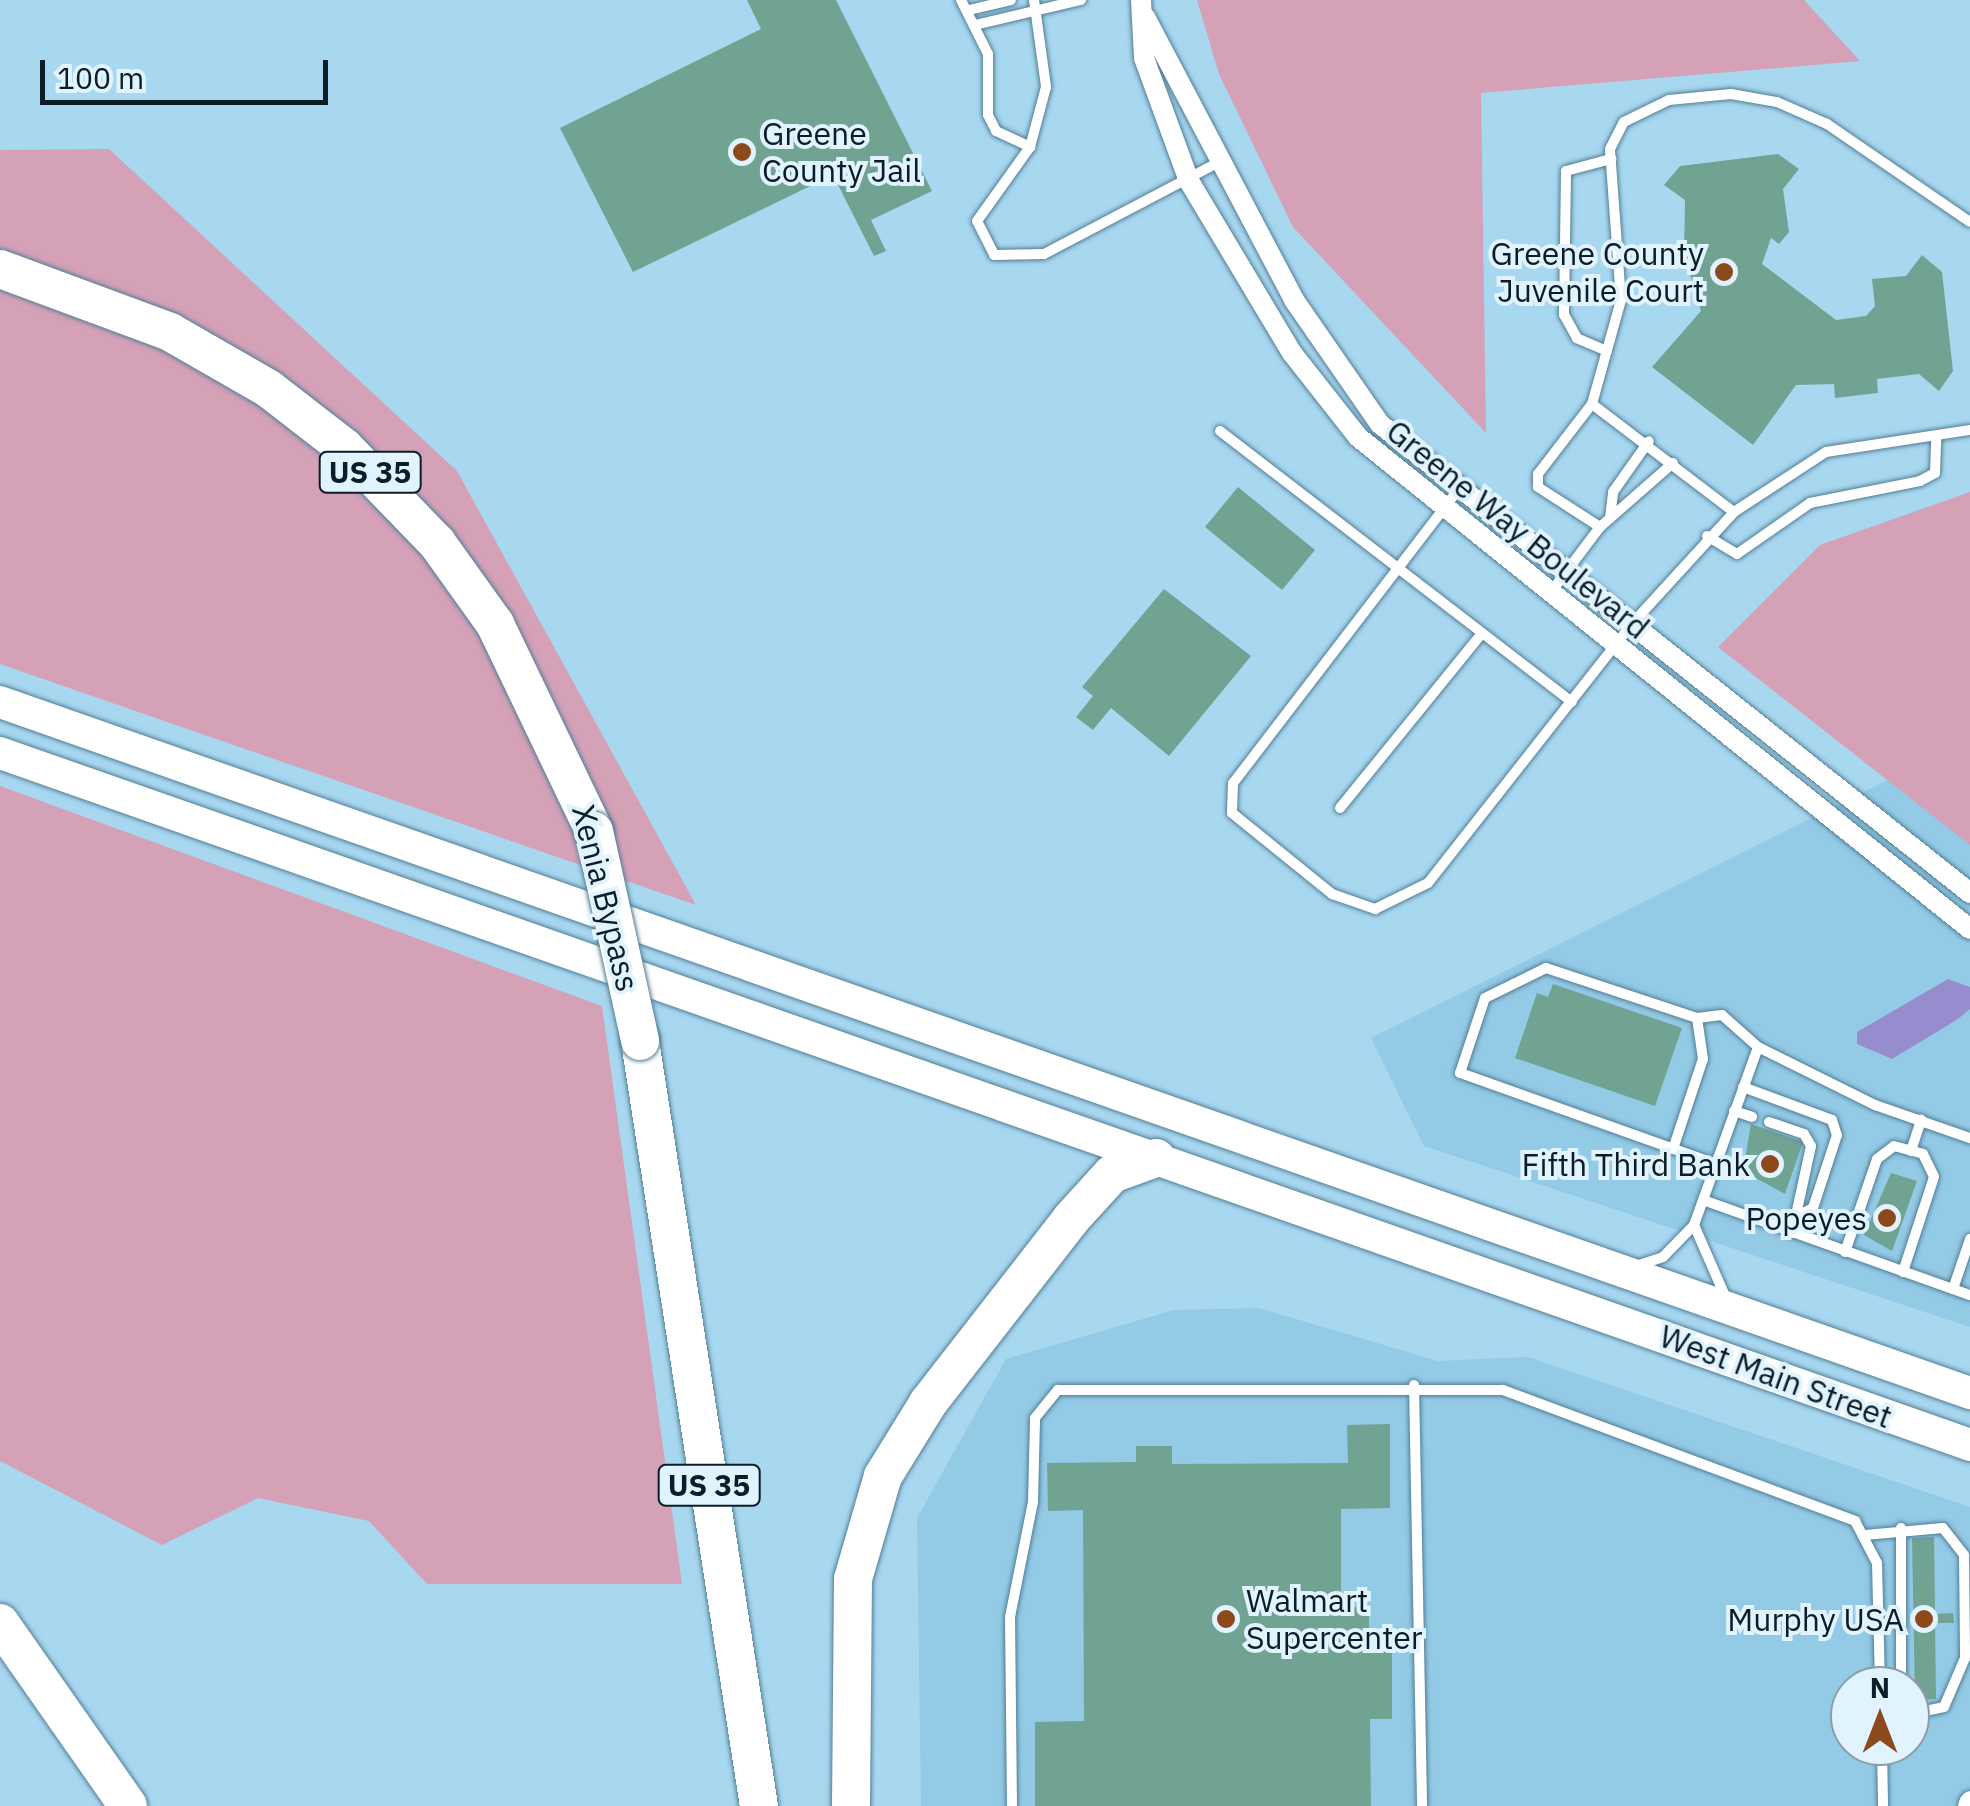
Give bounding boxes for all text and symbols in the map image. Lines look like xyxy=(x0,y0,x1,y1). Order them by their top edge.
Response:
scale bar xyxy=(45,40,332,102)
text: 100 m xyxy=(57,58,144,97)
place label: Greene County Jail xyxy=(762,115,921,190)
marker: Greene County Jail xyxy=(731,141,753,163)
place label: Greene County Juvenile Court xyxy=(1490,235,1704,310)
marker: Greene County Juvenile Court xyxy=(1713,261,1735,283)
street label: Greene Way Boulevard xyxy=(1379,411,1657,647)
road number: US 35 xyxy=(318,447,422,497)
street label: Xenia Bypass xyxy=(564,801,648,995)
place label: Fifth Third Bank xyxy=(1522,1145,1750,1183)
marker: Fifth Third Bank xyxy=(1759,1153,1781,1175)
place label: Popeyes xyxy=(1745,1199,1867,1237)
marker: Popeyes xyxy=(1876,1207,1898,1229)
street label: West Main Street xyxy=(1655,1316,1897,1436)
road number: US 35 xyxy=(656,1460,762,1510)
place label: Walmart Supercenter xyxy=(1246,1582,1423,1657)
place label: Murphy USA xyxy=(1727,1600,1904,1638)
marker: Walmart Supercenter xyxy=(1215,1608,1237,1630)
marker: Murphy USA xyxy=(1913,1608,1935,1630)
north arrow xyxy=(1830,1666,1930,1766)
text: N xyxy=(1870,1669,1890,1706)

